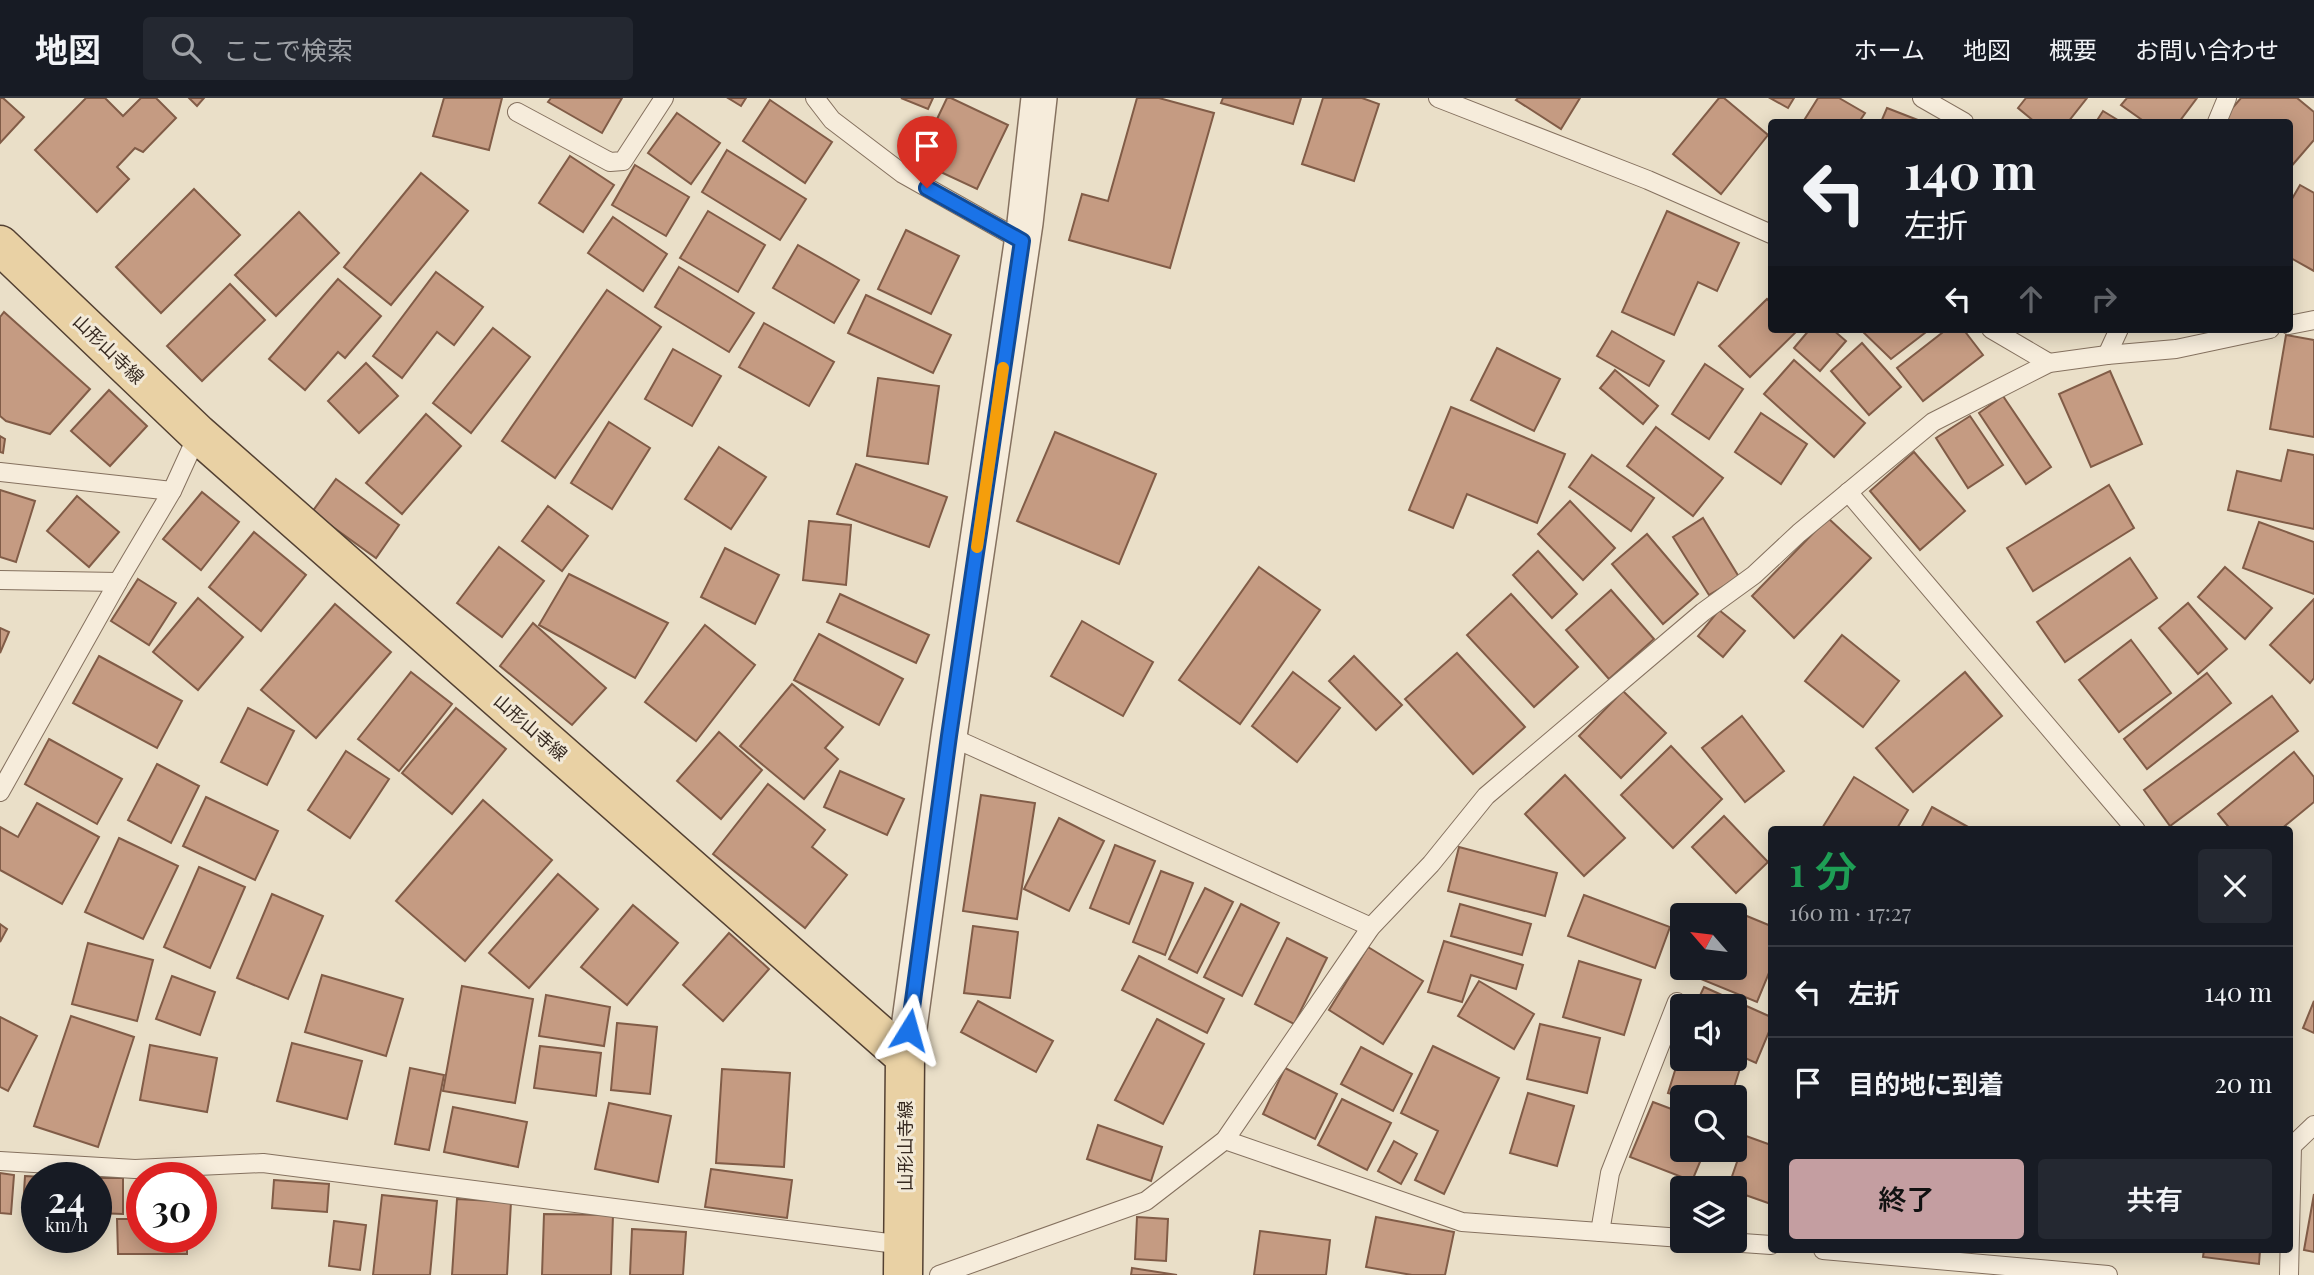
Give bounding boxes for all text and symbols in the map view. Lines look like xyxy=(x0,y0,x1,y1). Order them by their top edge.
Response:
search box xyxy=(143,17,633,80)
text: 地図 xyxy=(35,26,101,70)
icon: search xyxy=(167,29,205,67)
text: ここで検索 xyxy=(223,32,353,67)
text: ホーム xyxy=(1854,33,1925,65)
text: 地図 xyxy=(1963,33,2011,65)
text: 概要 xyxy=(2049,33,2097,65)
text: お問い合わせ xyxy=(2135,33,2279,65)
pin xyxy=(897,116,957,188)
icon: arrive xyxy=(908,127,946,165)
text: 140 m xyxy=(1904,137,2036,202)
icon: left xyxy=(1789,147,1880,238)
text: 左折 xyxy=(1904,202,1968,245)
icon: left xyxy=(1939,280,1977,318)
icon: ahead xyxy=(2012,280,2050,318)
icon: right xyxy=(2085,280,2123,318)
street label: 山形山寺線 xyxy=(68,309,150,389)
street label: 山形山寺線 xyxy=(489,688,573,766)
text: 1 分 xyxy=(1789,842,1857,898)
button: close xyxy=(2198,849,2272,923)
text: 160 m · 17:27 xyxy=(1789,896,1911,927)
north arrow xyxy=(1670,903,1746,980)
map controls xyxy=(1670,903,1747,1253)
icon: left xyxy=(1789,973,1827,1011)
text: 140 m xyxy=(2204,974,2272,1009)
text: 左折 xyxy=(1848,975,1900,1010)
position arrow xyxy=(872,993,946,1067)
button: sound xyxy=(1670,994,1747,1071)
icon: arrive xyxy=(1789,1064,1827,1102)
text: 20 m xyxy=(2214,1065,2272,1100)
text: 目的地に到着 xyxy=(1848,1066,2004,1101)
button: search xyxy=(1670,1085,1747,1162)
street label: 山形山寺線 xyxy=(893,1101,917,1191)
button: 終了 xyxy=(1789,1159,2024,1239)
button: 共有 xyxy=(2038,1159,2272,1239)
speed limit sign: 30 xyxy=(126,1162,217,1253)
text: 24 xyxy=(48,1175,85,1222)
button: layers xyxy=(1670,1176,1747,1253)
text: km/h xyxy=(45,1213,88,1237)

